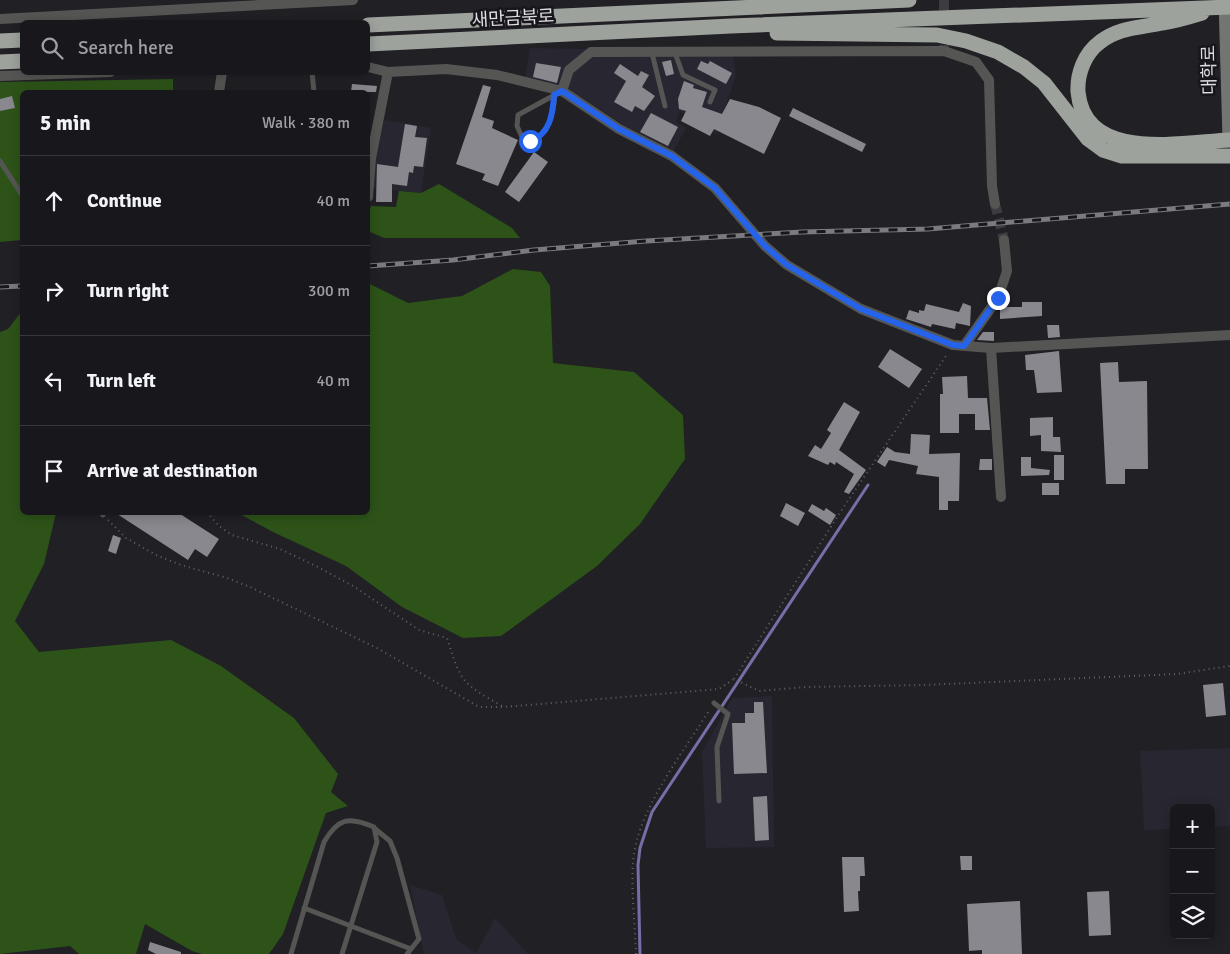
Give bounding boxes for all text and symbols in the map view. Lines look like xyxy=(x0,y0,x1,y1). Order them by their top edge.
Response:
street label: 새만금북로 xyxy=(471,5,555,31)
search box xyxy=(20,20,370,75)
icon: search xyxy=(38,34,66,62)
text: Search here xyxy=(78,36,174,60)
street label: 대학로 xyxy=(1198,45,1220,95)
text: 5 min xyxy=(40,110,91,136)
text: Walk · 380 m xyxy=(262,113,350,133)
route start xyxy=(519,130,542,153)
icon: ahead xyxy=(40,187,68,215)
text: Continue xyxy=(87,189,162,213)
text: 40 m xyxy=(316,191,350,211)
icon: right xyxy=(40,277,68,305)
text: Turn right xyxy=(87,279,169,303)
text: 300 m xyxy=(308,281,350,301)
route end xyxy=(987,287,1010,310)
icon: left xyxy=(40,367,68,395)
text: Turn left xyxy=(87,369,156,393)
text: 40 m xyxy=(316,371,350,391)
icon: arrive xyxy=(40,457,68,485)
text: Arrive at destination xyxy=(87,459,258,483)
map controls xyxy=(1170,804,1215,939)
button: + xyxy=(1170,804,1215,849)
button: − xyxy=(1170,849,1215,894)
button: layers xyxy=(1170,894,1215,939)

